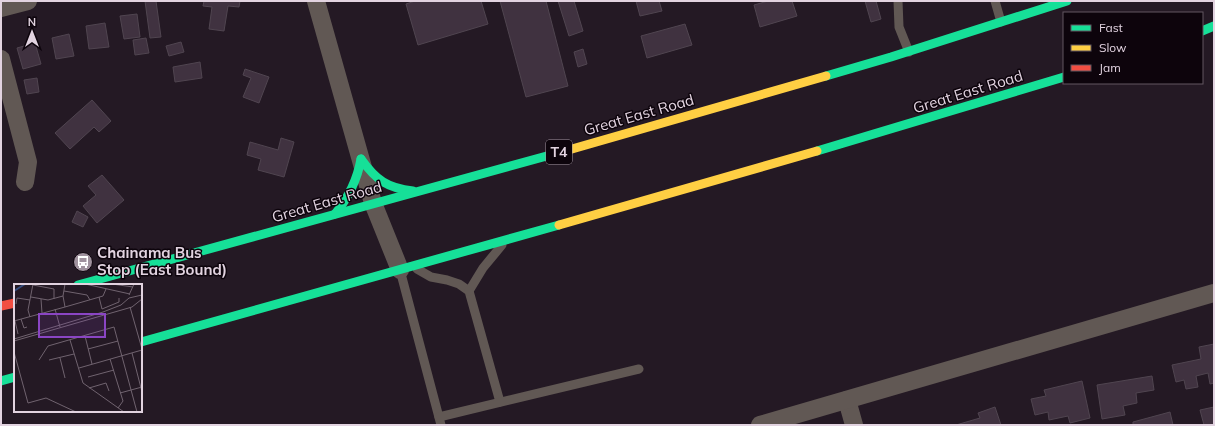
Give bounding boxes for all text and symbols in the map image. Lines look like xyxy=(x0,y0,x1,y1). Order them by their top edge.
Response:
north arrow xyxy=(12,12,52,52)
legend xyxy=(1063,12,1203,84)
text: N xyxy=(28,15,36,29)
text: Fast xyxy=(1099,20,1123,35)
text: Slow xyxy=(1099,40,1127,55)
text: Jam xyxy=(1099,60,1121,75)
street label: Great East Road xyxy=(911,66,1025,117)
street label: Great East Road xyxy=(582,90,696,139)
road number: T4 xyxy=(546,140,572,164)
street label: Great East Road xyxy=(270,177,384,226)
place label: Chainama Bus Stop (East Bound) xyxy=(97,243,227,279)
bus stop icon: Chainama Bus Stop (East Bound) xyxy=(72,251,94,273)
inset map xyxy=(14,284,142,412)

